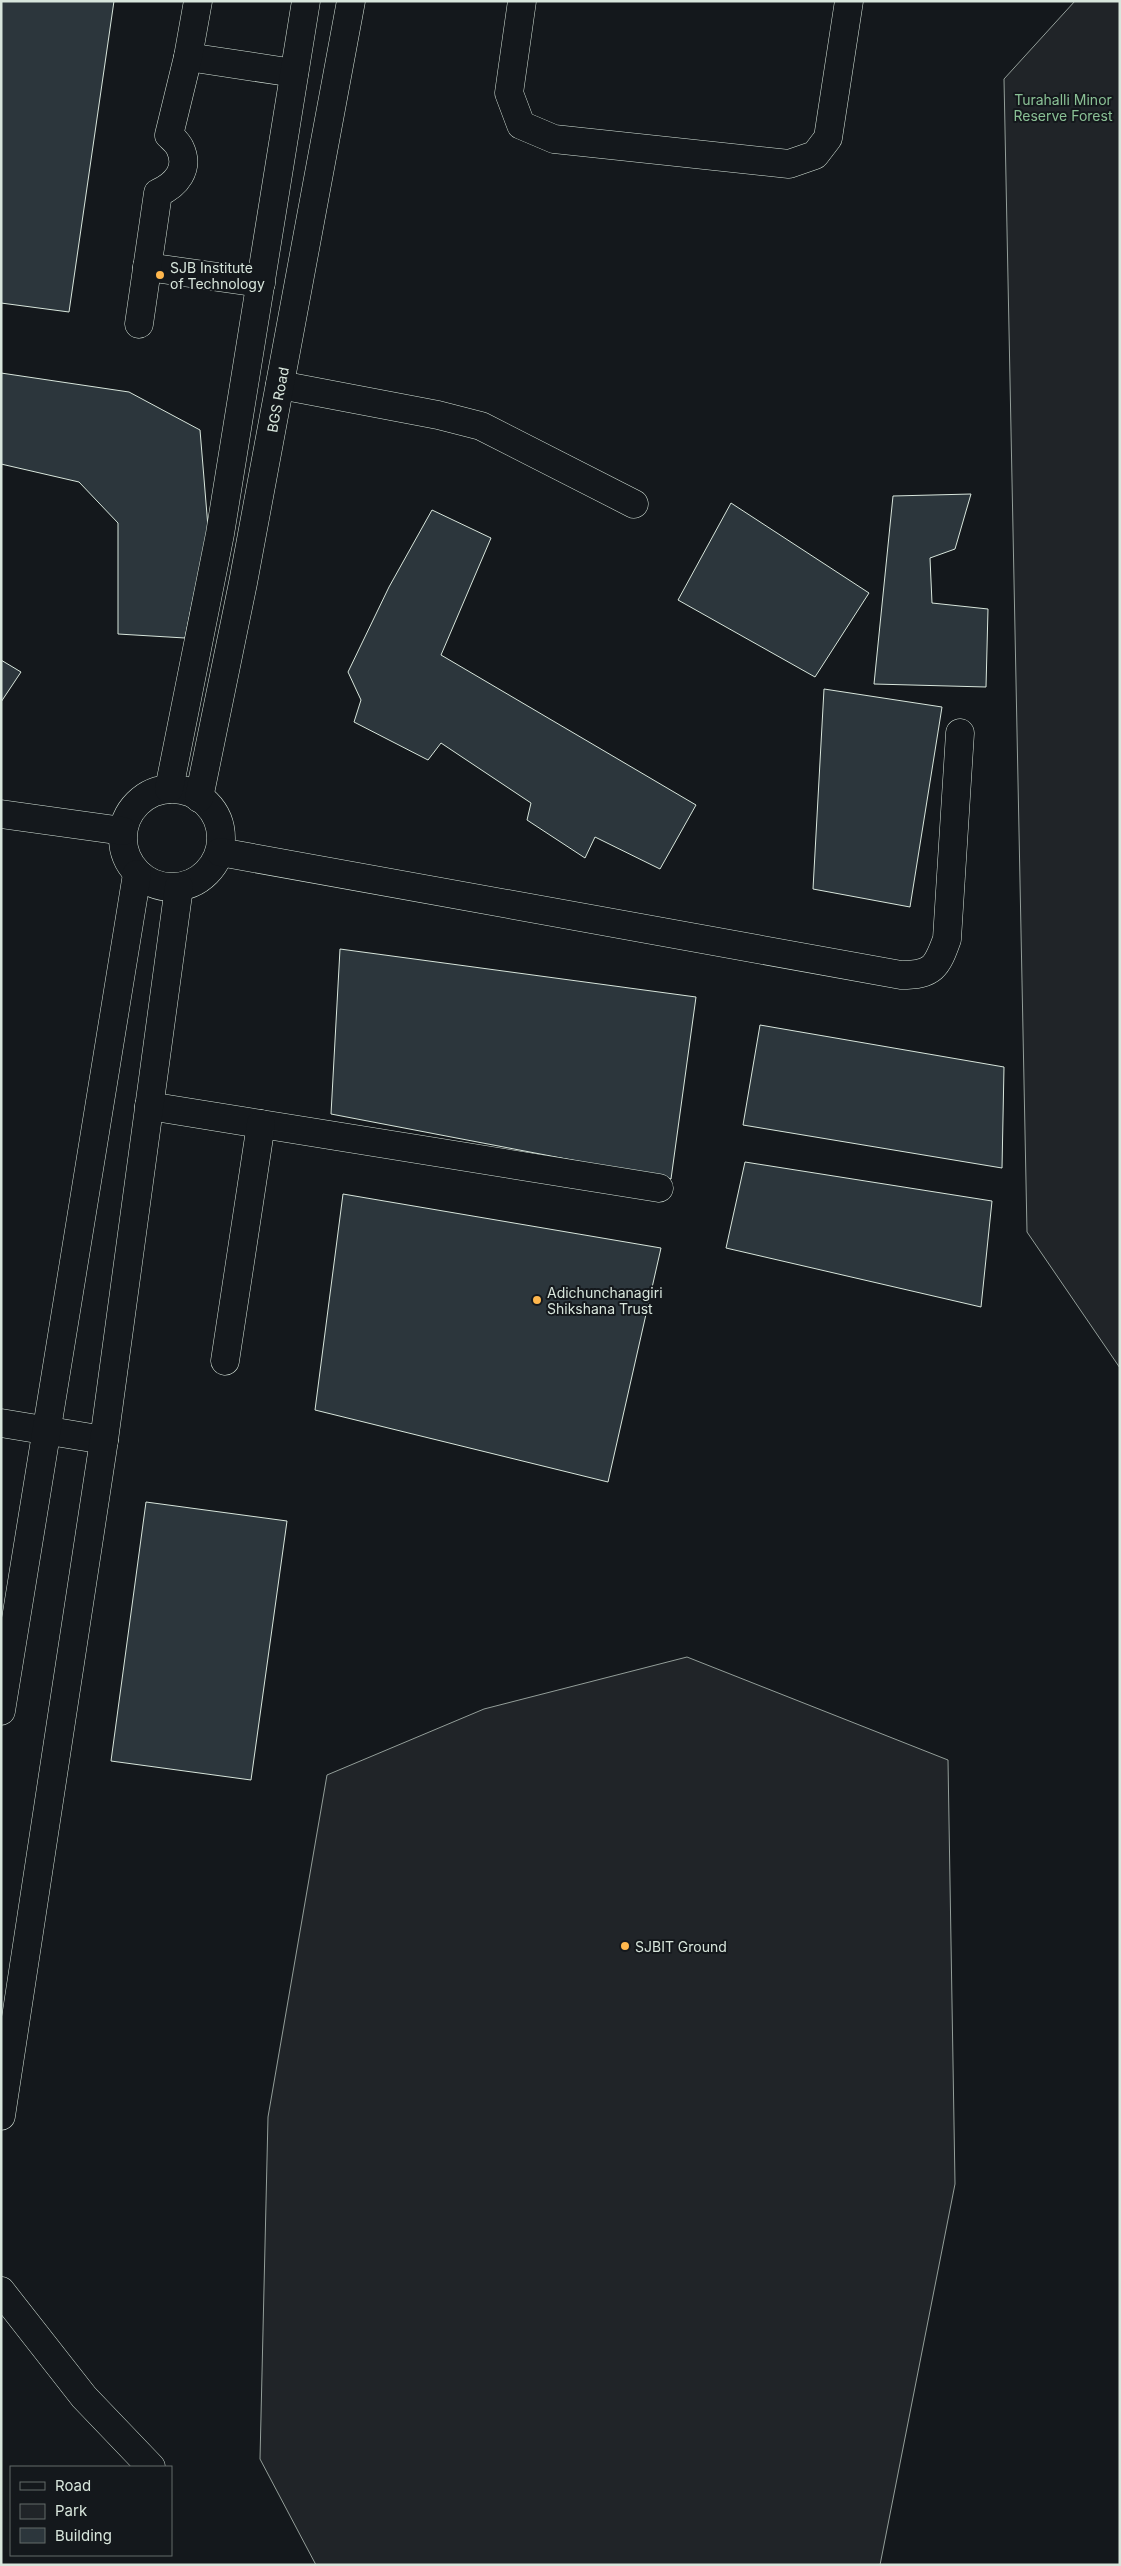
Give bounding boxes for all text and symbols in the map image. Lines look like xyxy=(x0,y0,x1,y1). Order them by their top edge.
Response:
park label: Turahalli Minor Reserve Forest xyxy=(1014,91,1113,124)
place label: SJB Institute of Technology xyxy=(170,259,265,292)
marker: SJB Institute of Technology xyxy=(154,269,166,281)
street label: BGS Road xyxy=(263,365,291,434)
place label: Adichunchanagiri Shikshana Trust xyxy=(547,1284,663,1317)
marker: Adichunchanagiri Shikshana Trust xyxy=(531,1294,543,1306)
place label: SJBIT Ground xyxy=(635,1938,727,1955)
marker: SJBIT Ground xyxy=(619,1940,631,1952)
legend xyxy=(10,2466,172,2556)
text: Road xyxy=(55,2476,91,2495)
text: Park xyxy=(55,2501,88,2520)
text: Building xyxy=(55,2526,112,2545)

